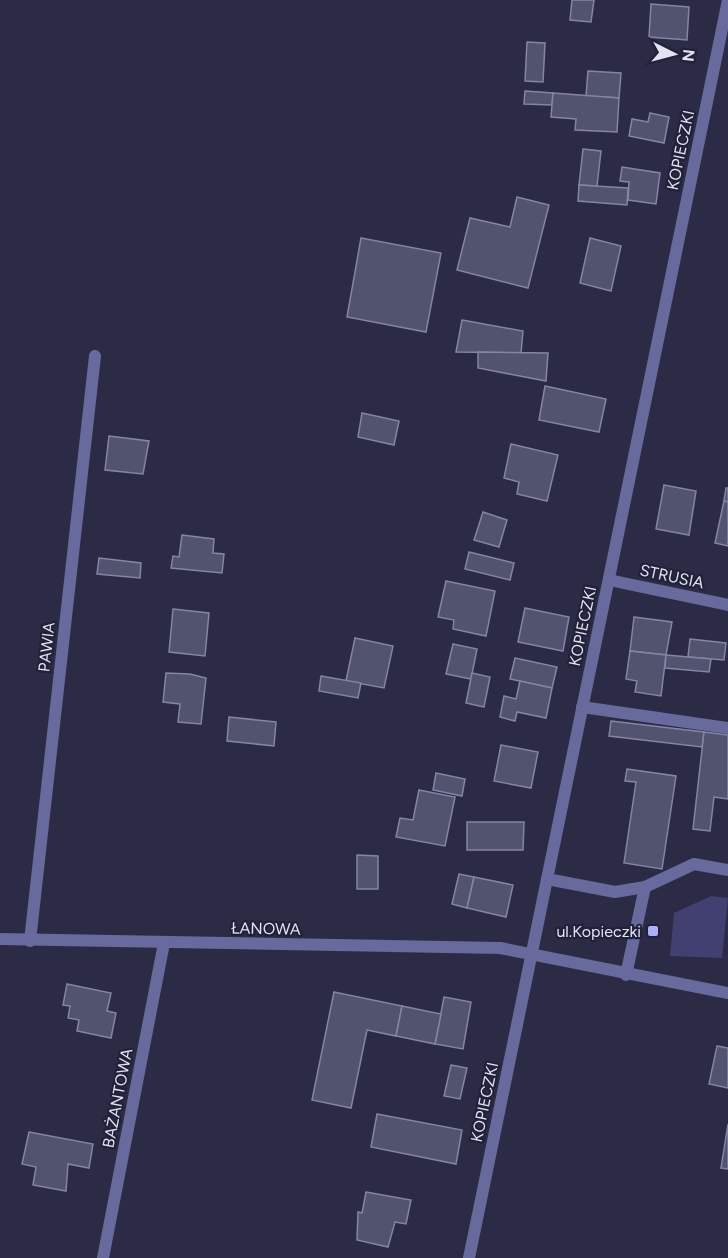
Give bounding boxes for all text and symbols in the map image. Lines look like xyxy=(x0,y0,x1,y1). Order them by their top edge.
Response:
north arrow xyxy=(644,24,704,84)
text: N xyxy=(678,48,699,63)
street label: KOPIECZKI xyxy=(663,108,698,192)
street label: STRUSIA xyxy=(638,560,706,593)
street label: KOPIECZKI xyxy=(565,584,600,668)
street label: PAWIA xyxy=(34,621,59,673)
street label: ŁANOWA xyxy=(231,918,301,939)
place label: ul.Kopieczki xyxy=(556,922,641,941)
marker: ul.Kopieczki xyxy=(646,924,660,938)
street label: BAŻANTOWA xyxy=(99,1047,136,1149)
street label: KOPIECZKI xyxy=(467,1060,502,1144)

